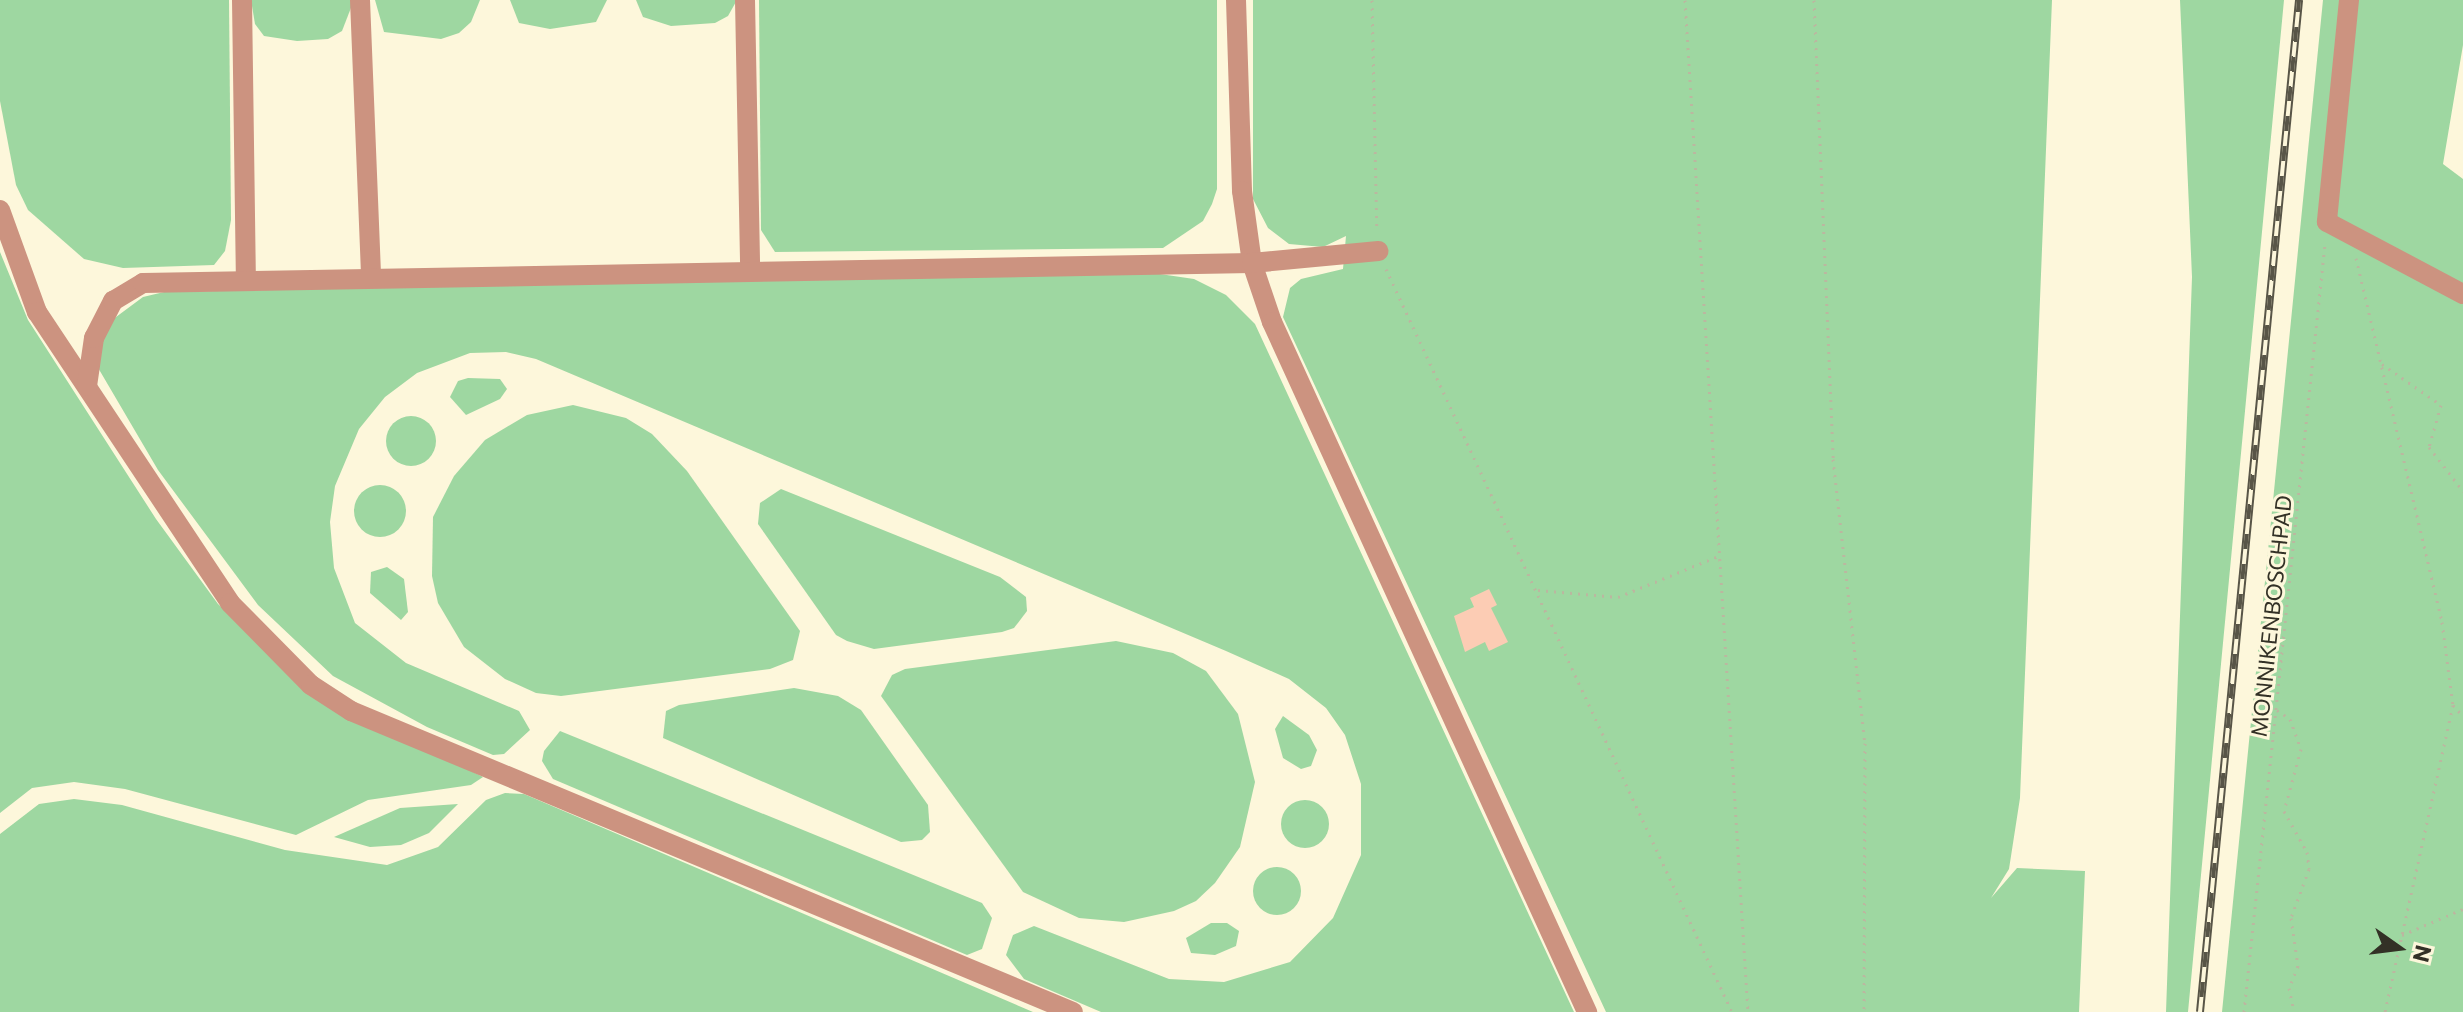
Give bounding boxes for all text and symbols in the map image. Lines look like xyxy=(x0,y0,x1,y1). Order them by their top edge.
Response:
street label: MONNIKENBOSCHPAD xyxy=(2245,494,2297,738)
north arrow xyxy=(2359,908,2439,988)
text: N xyxy=(2408,943,2438,965)

